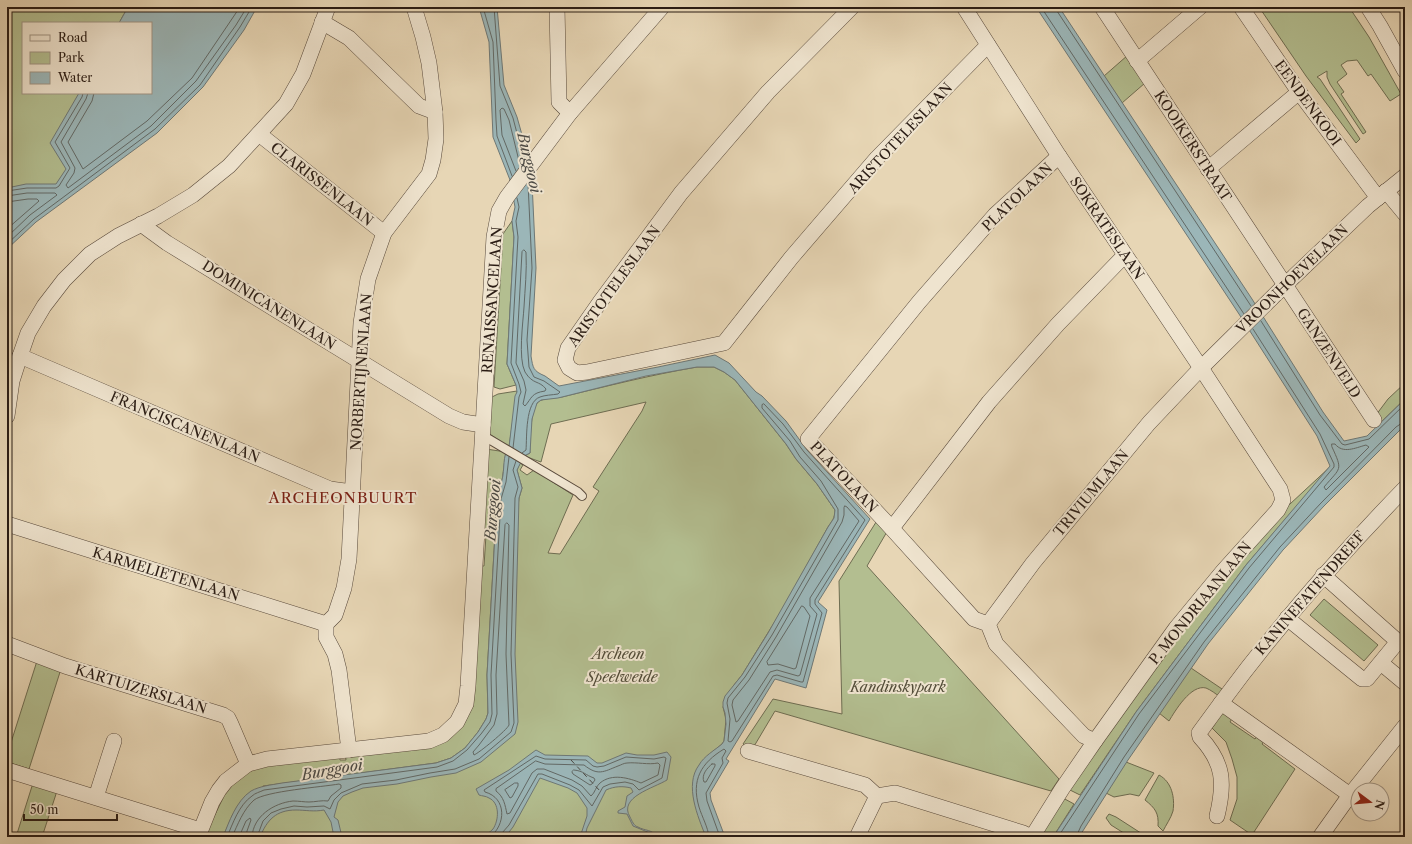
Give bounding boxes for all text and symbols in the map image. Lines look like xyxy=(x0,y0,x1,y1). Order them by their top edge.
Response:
legend xyxy=(22,22,152,94)
text: Road xyxy=(58,30,88,45)
text: Park xyxy=(58,50,85,65)
street label: EENDENKOOI xyxy=(1271,57,1345,149)
text: Water xyxy=(57,70,92,85)
street label: ARISTOTELESLAAN xyxy=(843,78,956,198)
street label: KOOIKERSTRAAT xyxy=(1150,87,1236,205)
water label: Burggooi xyxy=(513,130,546,196)
street label: CLARISSENLAAN xyxy=(267,138,377,230)
street label: PLATOLAAN xyxy=(978,159,1056,235)
street label: SOKRATESLAAN xyxy=(1066,173,1148,283)
street label: VROONHOEVELAAN xyxy=(1231,220,1352,338)
street label: ARISTOTELESLAAN xyxy=(563,222,664,351)
street label: RENAISSANCELAAN xyxy=(478,225,506,374)
street label: DOMINICANENLAAN xyxy=(199,256,340,354)
street label: NORBERTIJNENLAAN xyxy=(347,292,376,451)
street label: GANZENVELD xyxy=(1293,305,1365,401)
street label: FRANCISCANENLAAN xyxy=(107,387,263,467)
street label: PLATOLAAN xyxy=(806,438,882,517)
street label: TRIVIUMLAAN xyxy=(1049,446,1133,540)
water label: Burggooi xyxy=(480,477,505,542)
district label: ARCHEONBUURT xyxy=(268,488,417,507)
street label: KANINEFATENDREEF xyxy=(1251,527,1369,659)
street label: P. MONDRIAANLAAN xyxy=(1145,538,1255,668)
street label: KARMELIETENLAAN xyxy=(90,543,242,605)
park label: Archeon xyxy=(590,645,644,663)
street label: KARTUIZERSLAAN xyxy=(73,660,210,718)
park label: Speelweide xyxy=(586,668,659,686)
park label: Kandinskypark xyxy=(849,678,947,696)
water label: Burggooi xyxy=(299,755,365,784)
north arrow xyxy=(1350,782,1390,822)
scale bar xyxy=(24,796,117,822)
text: N xyxy=(1371,798,1388,812)
text: 50 m xyxy=(30,802,59,817)

